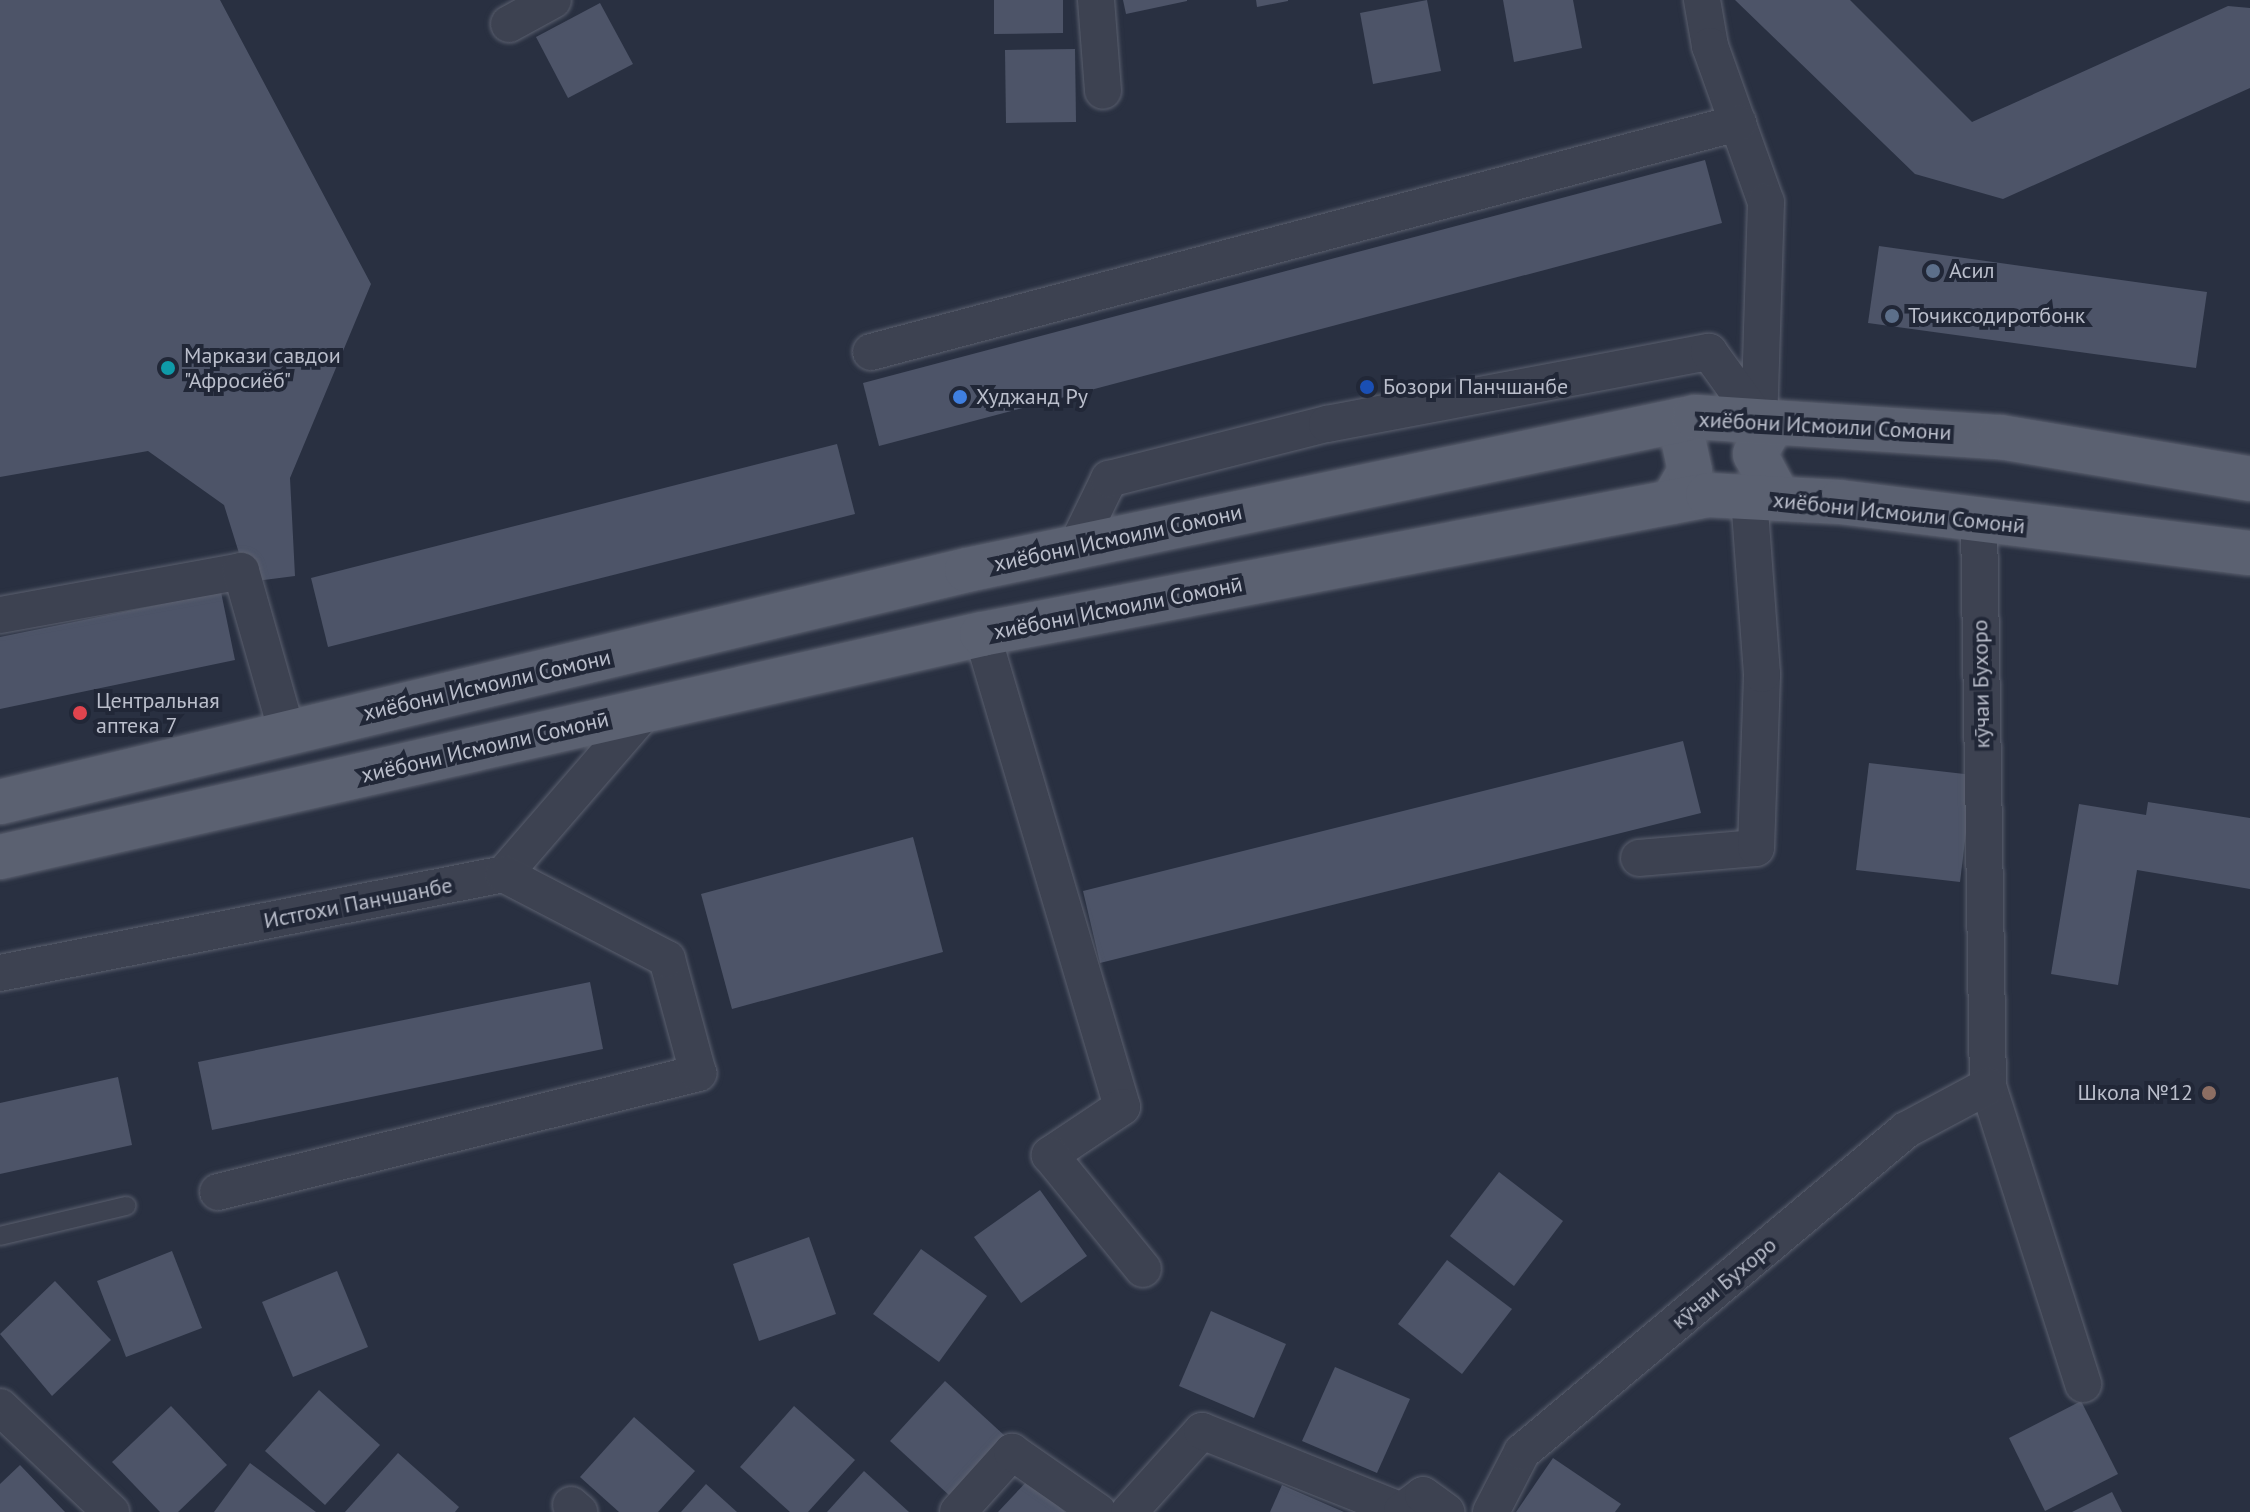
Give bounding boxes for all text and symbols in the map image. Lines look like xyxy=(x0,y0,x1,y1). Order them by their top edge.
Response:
place label: Асил xyxy=(1949,258,1995,284)
marker: Асил xyxy=(1924,262,1942,280)
place label: Точиксодиротбонк xyxy=(1908,303,2085,329)
marker: Точиксодиротбонк xyxy=(1883,307,1901,325)
place label: Маркази савдои "Афросиёб" xyxy=(184,342,341,394)
marker: Маркази савдои "Афросиёб" xyxy=(159,359,177,377)
place label: Бозори Панчшанбе xyxy=(1383,374,1568,400)
marker: Бозори Панчшанбе xyxy=(1358,378,1376,396)
place label: Худжанд Ру xyxy=(976,384,1088,410)
marker: Худжанд Ру xyxy=(951,388,969,406)
street label: хиёбони Исмоили Сомони xyxy=(1698,406,1952,446)
street label: хиёбони Исмоили Сомонӣ xyxy=(1772,487,2026,539)
street label: хиёбони Исмоили Сомони xyxy=(991,499,1245,577)
street label: хиёбони Исмоили Сомонӣ xyxy=(991,571,1245,645)
street label: кӯчаи Бухоро xyxy=(1967,619,1995,749)
street label: хиёбони Исмоили Сомони xyxy=(361,644,613,726)
place label: Центральная аптека 7 xyxy=(96,687,220,738)
marker: Центральная аптека 7 xyxy=(71,704,89,722)
street label: хиёбони Исмоили Сомонӣ xyxy=(359,706,611,788)
street label: Истгохи Панчшанбе xyxy=(261,872,455,934)
place label: Школа №12 xyxy=(2077,1080,2193,1106)
marker: Школа №12 xyxy=(2200,1084,2218,1102)
street label: кӯчаи Бухоро xyxy=(1666,1231,1782,1335)

